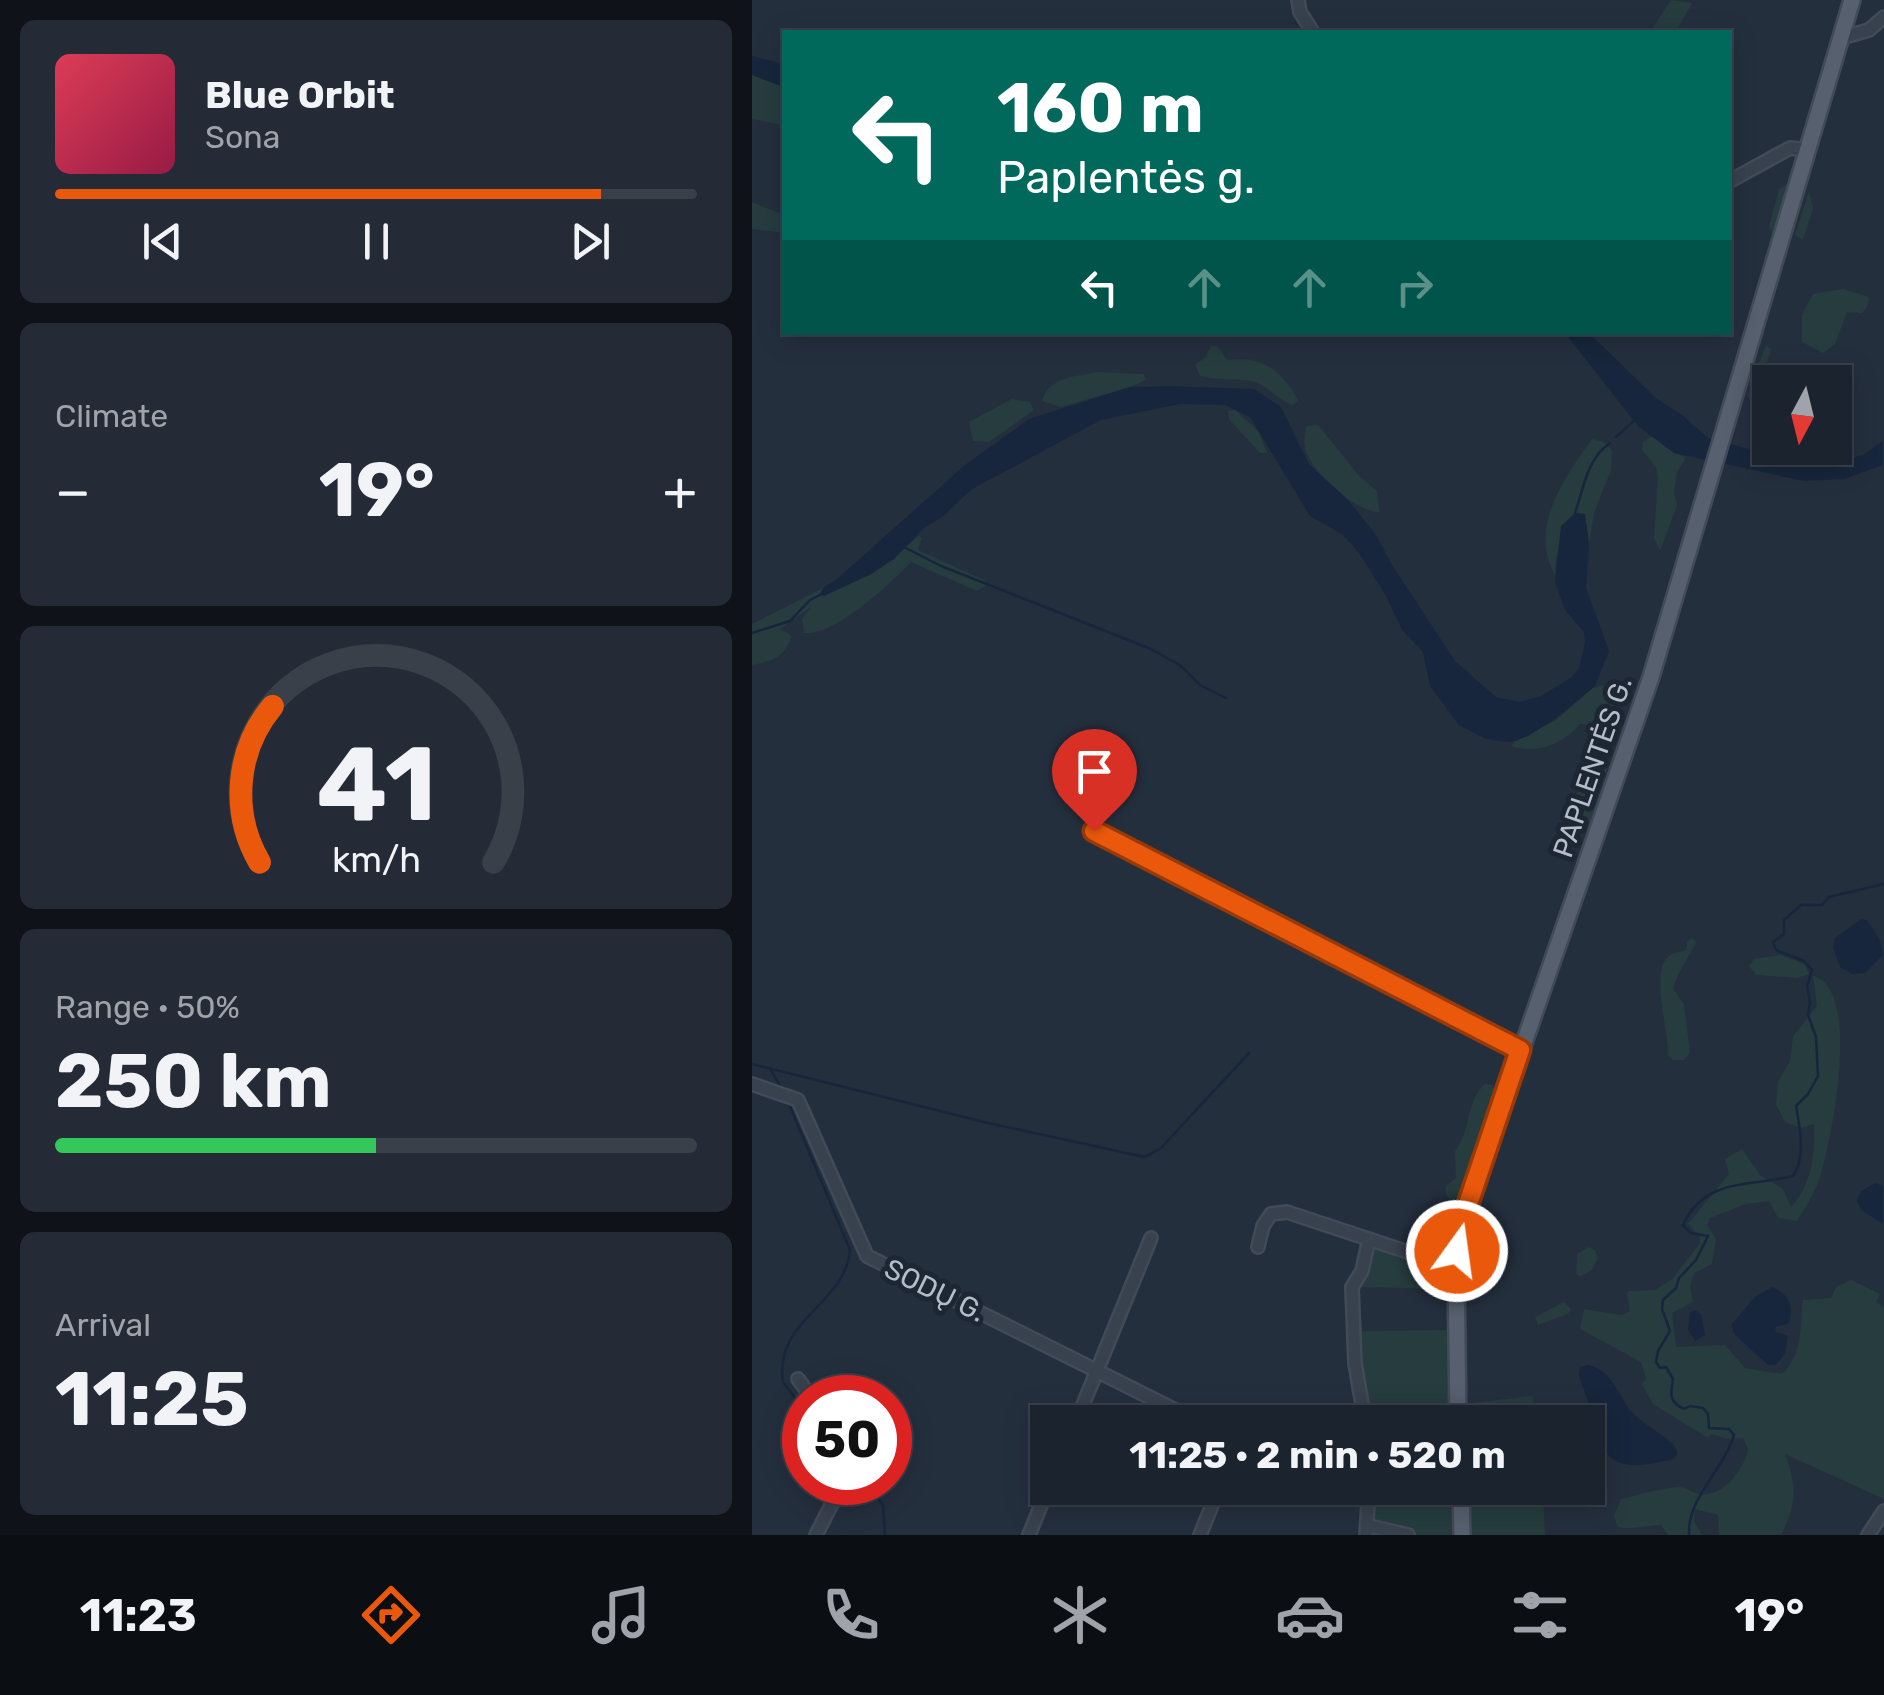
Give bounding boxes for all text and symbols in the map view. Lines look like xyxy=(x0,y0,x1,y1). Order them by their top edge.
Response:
text: 160 m xyxy=(997,67,1204,150)
icon: left xyxy=(832,70,962,200)
text: Blue Orbit xyxy=(205,72,395,118)
text: Sona xyxy=(205,118,280,156)
text: Paplentės g. xyxy=(997,151,1255,204)
icon: previous xyxy=(135,214,190,269)
icon: pause xyxy=(349,214,404,269)
icon: next xyxy=(563,214,618,269)
icon: left xyxy=(1072,260,1127,315)
icon: ahead xyxy=(1177,260,1232,315)
icon: ahead xyxy=(1282,260,1337,315)
icon: right xyxy=(1387,260,1442,315)
north arrow xyxy=(1752,365,1852,465)
map controls xyxy=(1752,365,1852,465)
text: Climate xyxy=(55,397,168,435)
text: 19° xyxy=(319,446,435,535)
text: − xyxy=(55,459,91,524)
text: + xyxy=(663,459,697,524)
street label: PAPLENTĖS G. xyxy=(1546,672,1639,862)
text: 41 xyxy=(316,723,436,846)
pin xyxy=(1052,729,1137,832)
icon: arrive xyxy=(1067,744,1122,799)
text: km/h xyxy=(331,839,421,881)
text: Range · 50% xyxy=(55,988,240,1026)
text: 250 km xyxy=(55,1037,332,1126)
position arrow xyxy=(1405,1199,1509,1303)
street label: SODŲ G. xyxy=(879,1252,990,1329)
text: Arrival xyxy=(55,1306,151,1344)
text: 11:25 xyxy=(55,1355,249,1444)
speed limit sign: 50 xyxy=(782,1375,912,1505)
text: 11:25 · 2 min · 520 m xyxy=(1129,1432,1506,1478)
icon: directions xyxy=(356,1580,426,1650)
icon: music xyxy=(586,1580,656,1650)
icon: phone xyxy=(816,1580,886,1650)
icon: climate xyxy=(1045,1580,1115,1650)
icon: car xyxy=(1275,1580,1345,1650)
icon: filters xyxy=(1505,1580,1575,1650)
text: 11:23 xyxy=(80,1589,197,1642)
text: 19° xyxy=(1734,1589,1804,1642)

